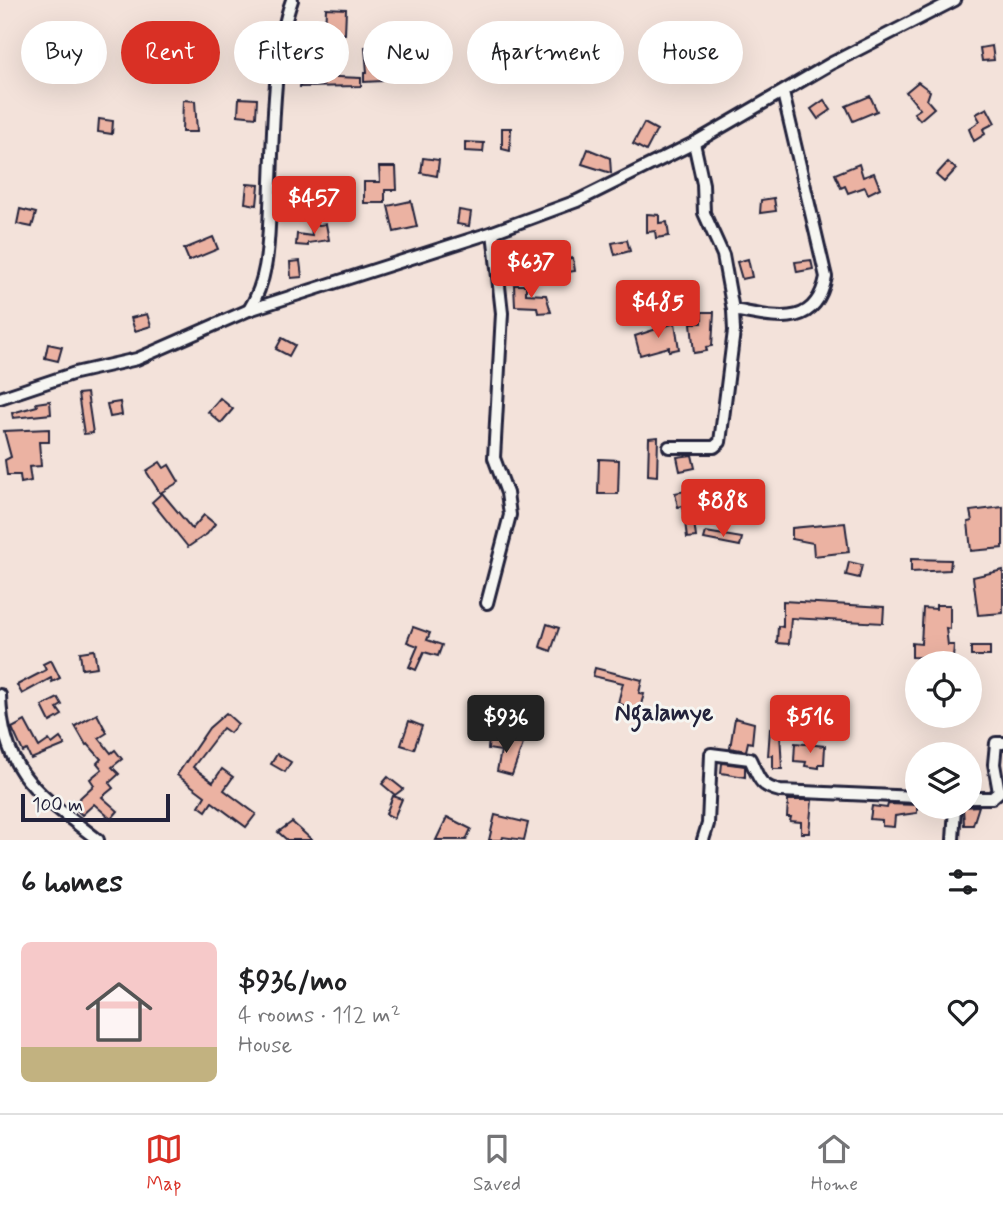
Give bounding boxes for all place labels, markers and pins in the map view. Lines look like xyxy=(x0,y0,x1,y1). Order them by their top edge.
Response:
pin: $457 xyxy=(273,176,355,236)
pin: $637 xyxy=(490,240,572,300)
pin: $485 xyxy=(617,280,699,340)
pin: $888 xyxy=(682,480,764,539)
pin: $936 xyxy=(465,696,547,755)
pin: $516 xyxy=(769,696,851,755)

